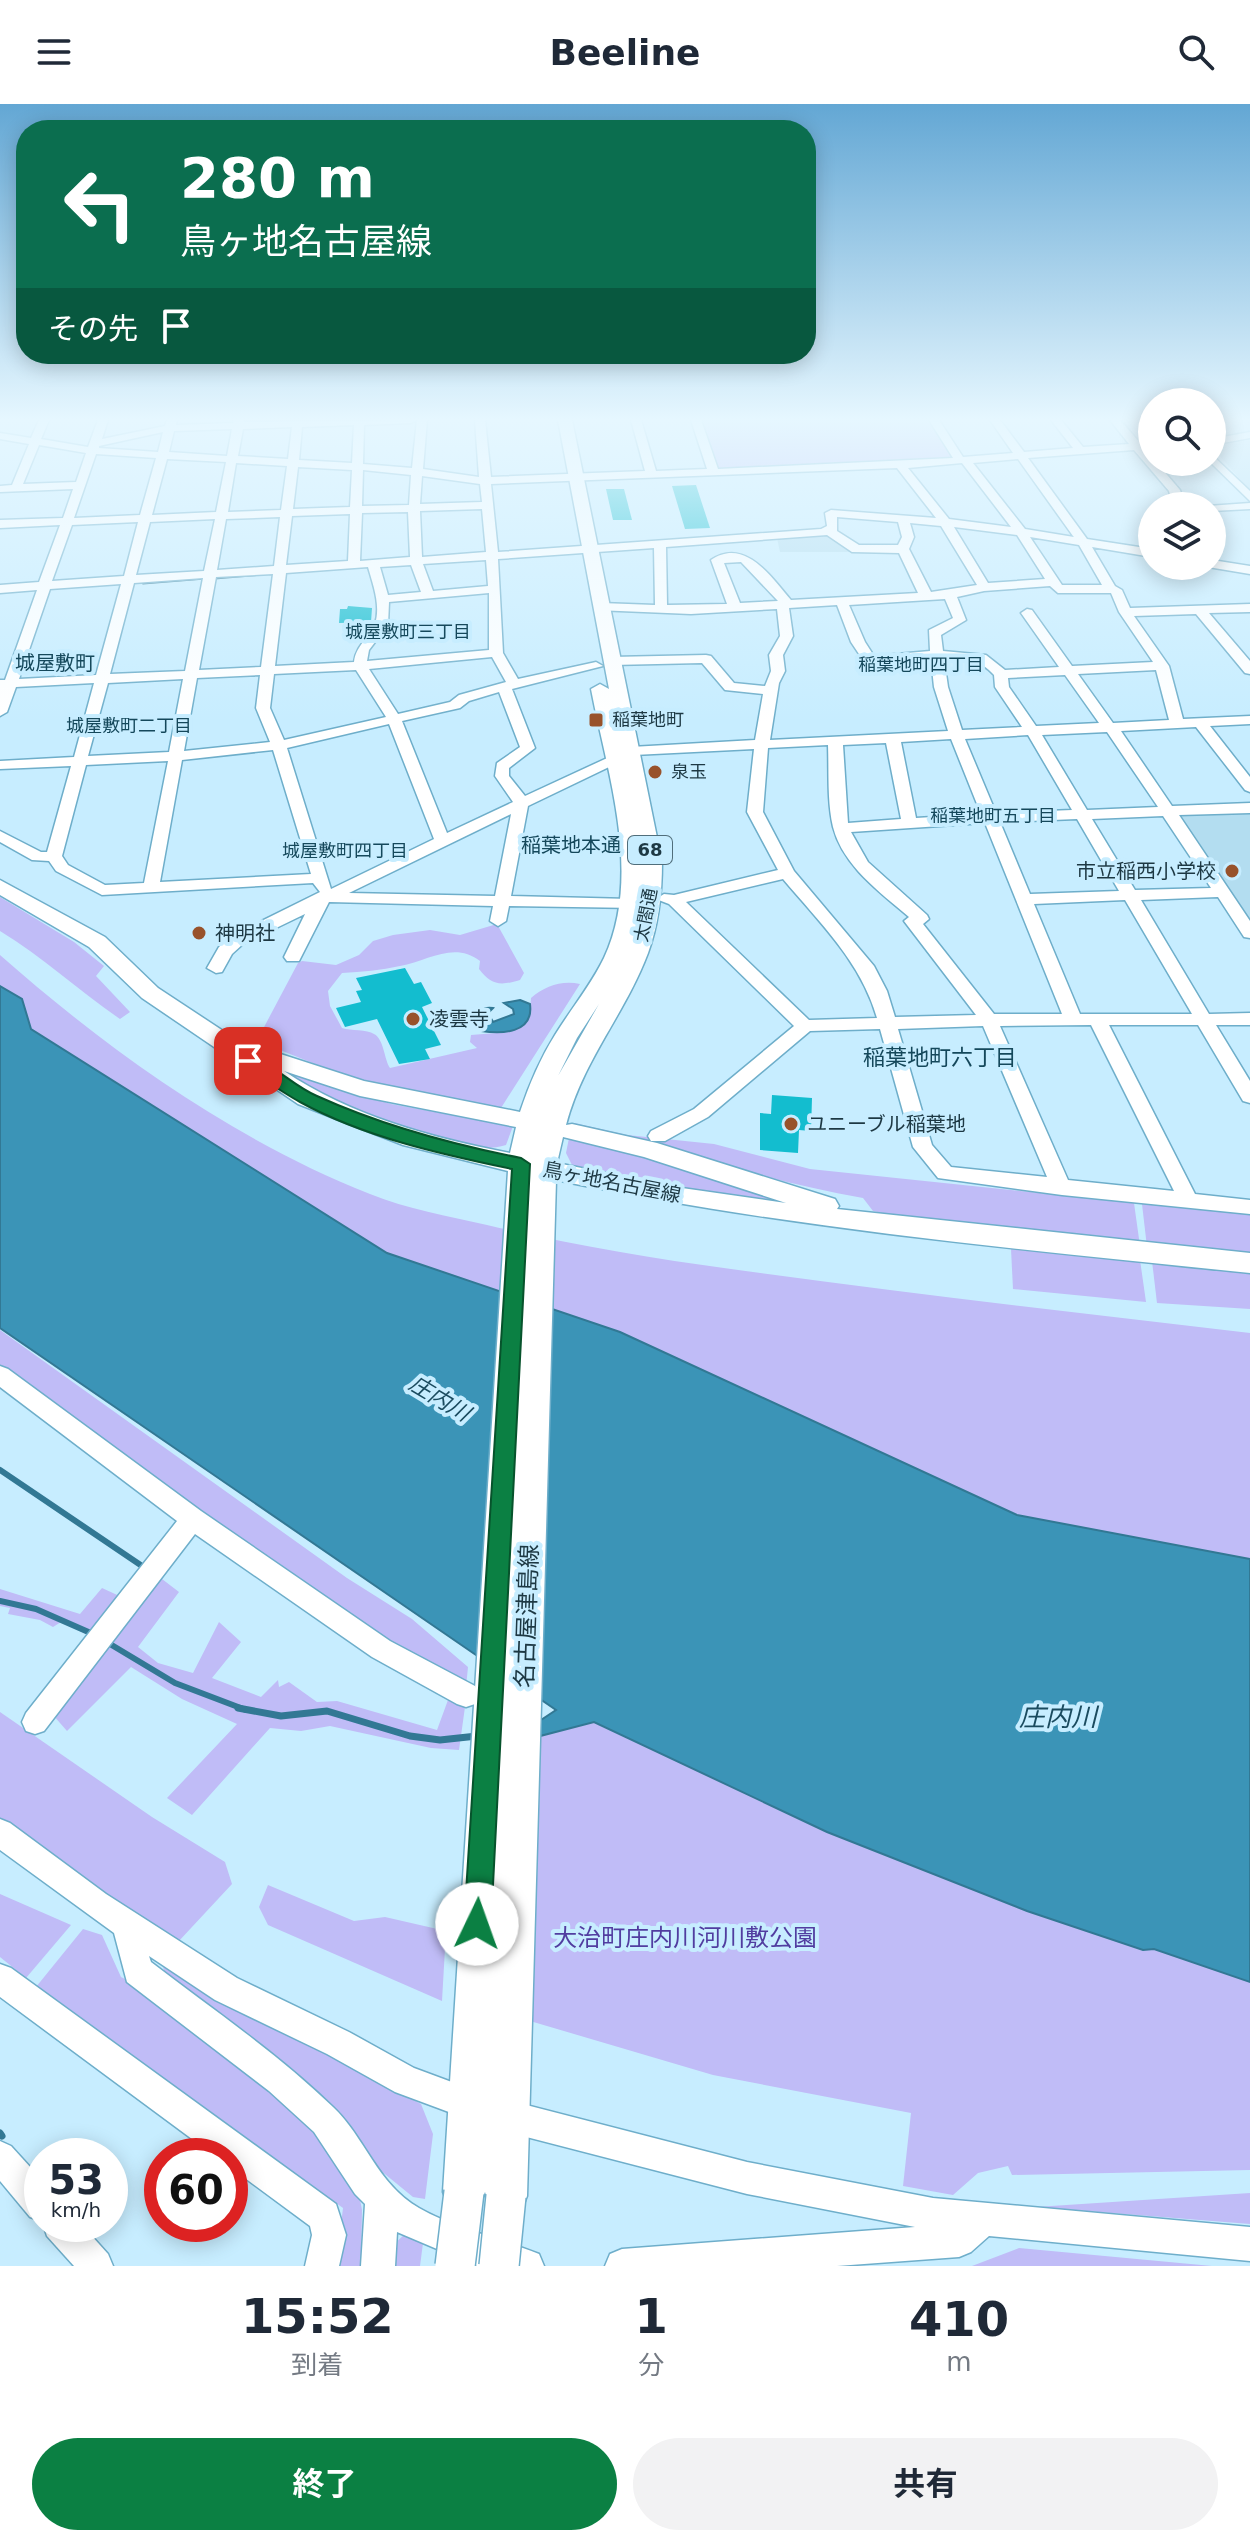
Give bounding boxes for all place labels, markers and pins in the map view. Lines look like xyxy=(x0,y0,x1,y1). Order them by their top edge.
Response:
place label: 稲葉地町 xyxy=(612,709,684,730)
marker: 稲葉地町 xyxy=(587,711,605,729)
place label: 泉玉 xyxy=(671,761,707,782)
marker: 泉玉 xyxy=(646,763,664,781)
place label: 市立稲西小学校 xyxy=(1076,859,1216,883)
marker: 市立稲西小学校 xyxy=(1223,862,1241,880)
place label: 神明社 xyxy=(215,921,275,945)
marker: 神明社 xyxy=(190,924,208,942)
place label: 凌雲寺 xyxy=(429,1007,489,1031)
marker: 凌雲寺 xyxy=(404,1010,422,1028)
pin xyxy=(214,1027,282,1095)
place label: ユニーブル稲葉地 xyxy=(807,1112,966,1136)
marker: ユニーブル稲葉地 xyxy=(782,1115,800,1133)

